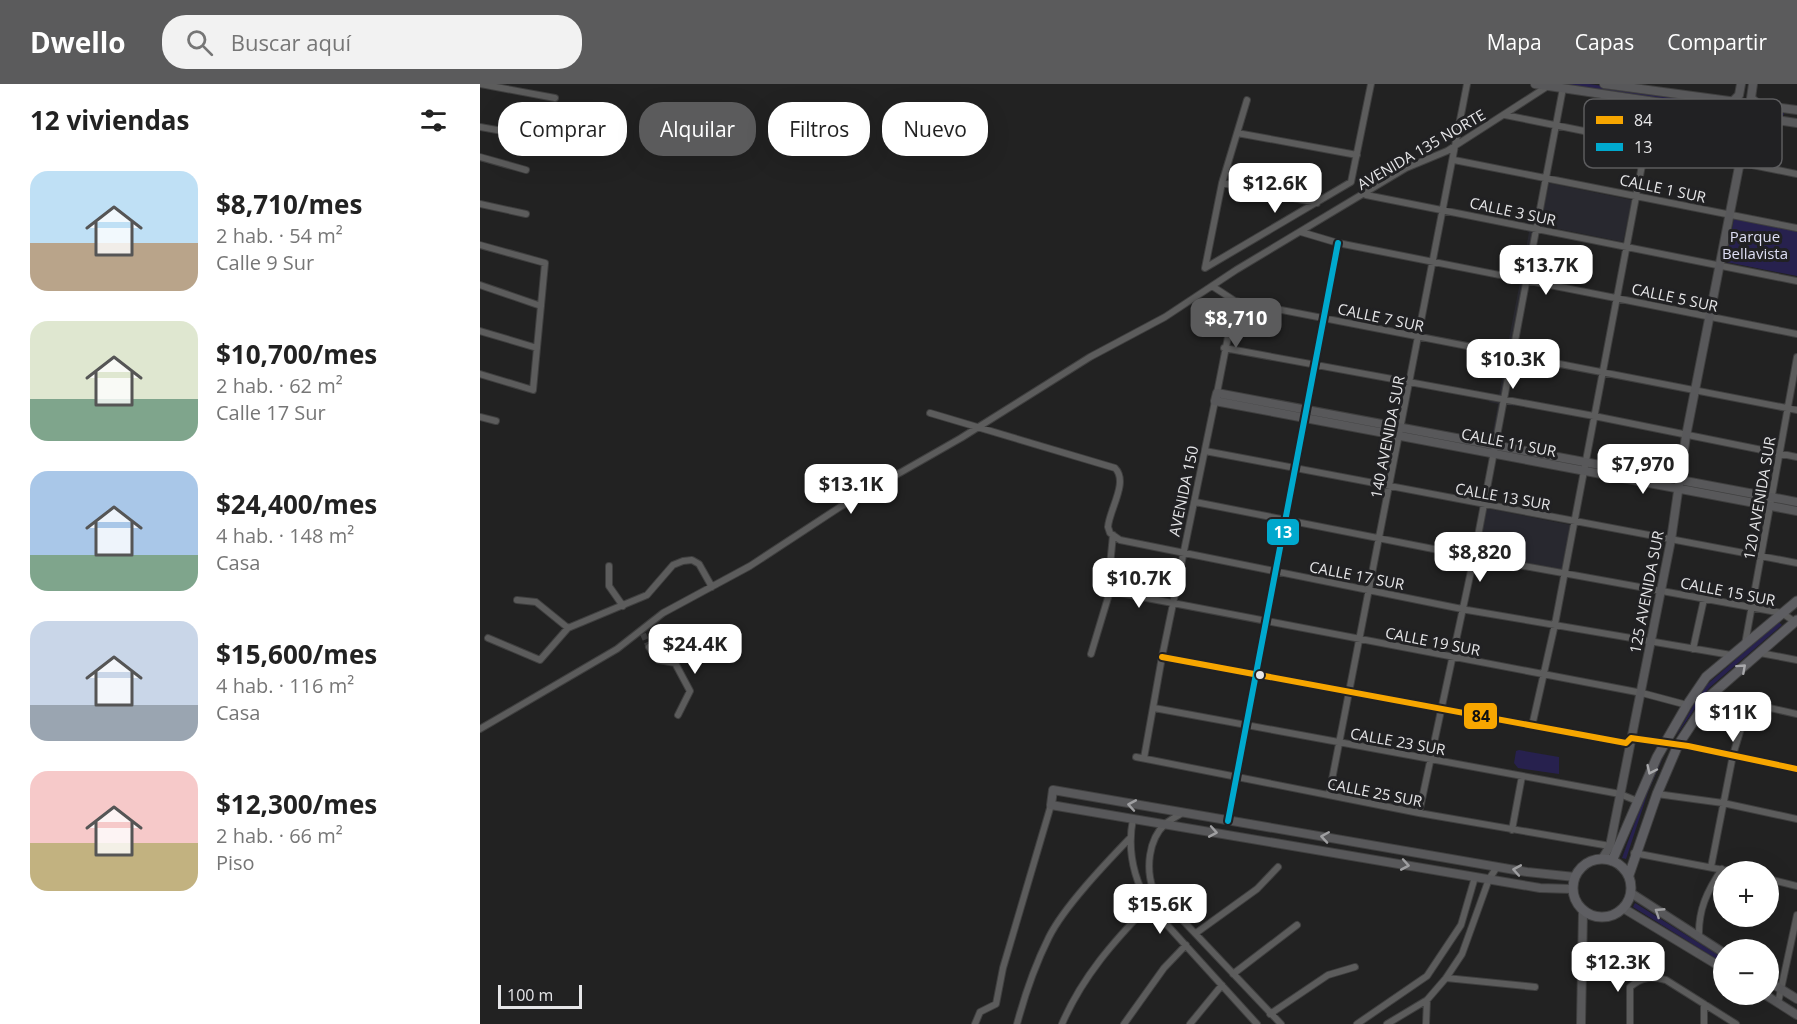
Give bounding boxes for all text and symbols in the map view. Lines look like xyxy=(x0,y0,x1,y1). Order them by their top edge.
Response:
search box xyxy=(162,15,582,69)
text: Dwello xyxy=(30,23,126,61)
icon: search xyxy=(183,26,216,59)
text: Buscar aquí xyxy=(231,27,351,57)
text: Mapa xyxy=(1487,28,1542,56)
text: Capas xyxy=(1575,28,1634,56)
text: Compartir xyxy=(1667,28,1767,56)
legend xyxy=(1584,99,1782,168)
text: 12 viviendas xyxy=(30,102,189,138)
chip: Comprar xyxy=(498,102,627,156)
chip: Alquilar xyxy=(639,102,756,156)
chip: Filtros xyxy=(768,102,870,156)
chip: Nuevo xyxy=(882,102,988,156)
icon: filters xyxy=(417,104,450,137)
street label: AVENIDA 135 NORTE xyxy=(1353,104,1489,194)
text: 84 xyxy=(1634,109,1652,131)
text: 13 xyxy=(1634,136,1652,158)
pin: $12.6K xyxy=(1226,163,1324,214)
text: $12.6K xyxy=(1243,169,1307,196)
street label: CALLE 1 SUR xyxy=(1618,169,1709,207)
text: $8,710/mes xyxy=(216,186,362,222)
street label: CALLE 3 SUR xyxy=(1468,192,1559,230)
icon: home xyxy=(78,195,150,267)
text: 2 hab. · 54 m² xyxy=(216,222,343,249)
park label: Parque Bellavista xyxy=(1722,226,1788,263)
pin: $13.7K xyxy=(1497,245,1595,296)
text: Calle 9 Sur xyxy=(216,249,314,276)
text: $13.7K xyxy=(1514,251,1578,278)
street label: CALLE 5 SUR xyxy=(1630,278,1721,316)
pin: $8,710 xyxy=(1187,298,1285,349)
street label: CALLE 7 SUR xyxy=(1336,298,1427,336)
text: $8,710 xyxy=(1205,304,1267,331)
text: $10,700/mes xyxy=(216,336,377,372)
pin: $10.3K xyxy=(1464,339,1562,390)
icon: home xyxy=(78,345,150,417)
text: $10.3K xyxy=(1481,345,1545,372)
text: 2 hab. · 62 m² xyxy=(216,372,343,399)
street label: 140 AVENIDA SUR xyxy=(1365,373,1409,500)
text: Calle 17 Sur xyxy=(216,399,326,426)
street label: CALLE 11 SUR xyxy=(1460,423,1559,461)
street label: 120 AVENIDA SUR xyxy=(1738,434,1780,561)
street label: AVENIDA 150 xyxy=(1164,444,1202,538)
pin: $7,970 xyxy=(1594,444,1692,495)
text: $7,970 xyxy=(1612,450,1674,477)
pin: $13.1K xyxy=(802,464,900,515)
text: $13.1K xyxy=(819,470,883,497)
street label: CALLE 13 SUR xyxy=(1454,478,1553,514)
text: $24,400/mes xyxy=(216,486,377,522)
icon: home xyxy=(78,495,150,567)
line badge: 13 xyxy=(1266,518,1300,546)
text: 13 xyxy=(1274,521,1292,543)
text: 4 hab. · 148 m² xyxy=(216,522,354,549)
street label: 125 AVENIDA SUR xyxy=(1624,528,1668,655)
pin: $8,820 xyxy=(1431,532,1529,583)
text: $8,820 xyxy=(1449,538,1511,565)
text: Casa xyxy=(216,549,260,576)
street label: CALLE 17 SUR xyxy=(1308,556,1407,594)
pin: $10.7K xyxy=(1090,558,1188,609)
text: $10.7K xyxy=(1107,564,1171,591)
street label: CALLE 15 SUR xyxy=(1679,572,1778,610)
street label: CALLE 19 SUR xyxy=(1384,622,1483,660)
pin: $24.4K xyxy=(646,624,744,675)
text: $24.4K xyxy=(663,630,727,657)
text: $15,600/mes xyxy=(216,636,377,672)
icon: home xyxy=(78,645,150,717)
one-way arrow xyxy=(1735,664,1746,675)
unlabelled marker xyxy=(1254,669,1266,681)
text: 4 hab. · 116 m² xyxy=(216,672,354,699)
pin: $11K xyxy=(1697,692,1769,743)
text: $11K xyxy=(1709,698,1757,725)
text: Casa xyxy=(216,699,260,726)
line badge: 84 xyxy=(1463,702,1498,730)
text: 84 xyxy=(1472,705,1490,727)
street label: CALLE 23 SUR xyxy=(1349,723,1448,759)
one-way arrow xyxy=(1647,764,1659,775)
street label: CALLE 25 SUR xyxy=(1326,773,1425,811)
text: $12,300/mes xyxy=(216,786,377,822)
icon: home xyxy=(78,795,150,867)
one-way arrow xyxy=(1128,799,1138,812)
text: 2 hab. · 66 m² xyxy=(216,822,343,849)
one-way arrow xyxy=(1207,825,1217,838)
one-way arrow xyxy=(1320,831,1330,844)
text: Piso xyxy=(216,849,255,876)
one-way arrow xyxy=(1400,858,1410,871)
map controls xyxy=(1713,861,1779,1005)
button: + xyxy=(1713,861,1779,927)
one-way arrow xyxy=(1512,864,1522,877)
pin: $15.6K xyxy=(1111,884,1209,935)
text: $15.6K xyxy=(1128,890,1192,917)
one-way arrow xyxy=(1655,908,1666,919)
button: − xyxy=(1713,939,1779,1005)
pin: $12.3K xyxy=(1569,942,1667,993)
text: $12.3K xyxy=(1586,948,1650,975)
scale bar xyxy=(498,982,582,1010)
text: 100 m xyxy=(507,984,553,1006)

